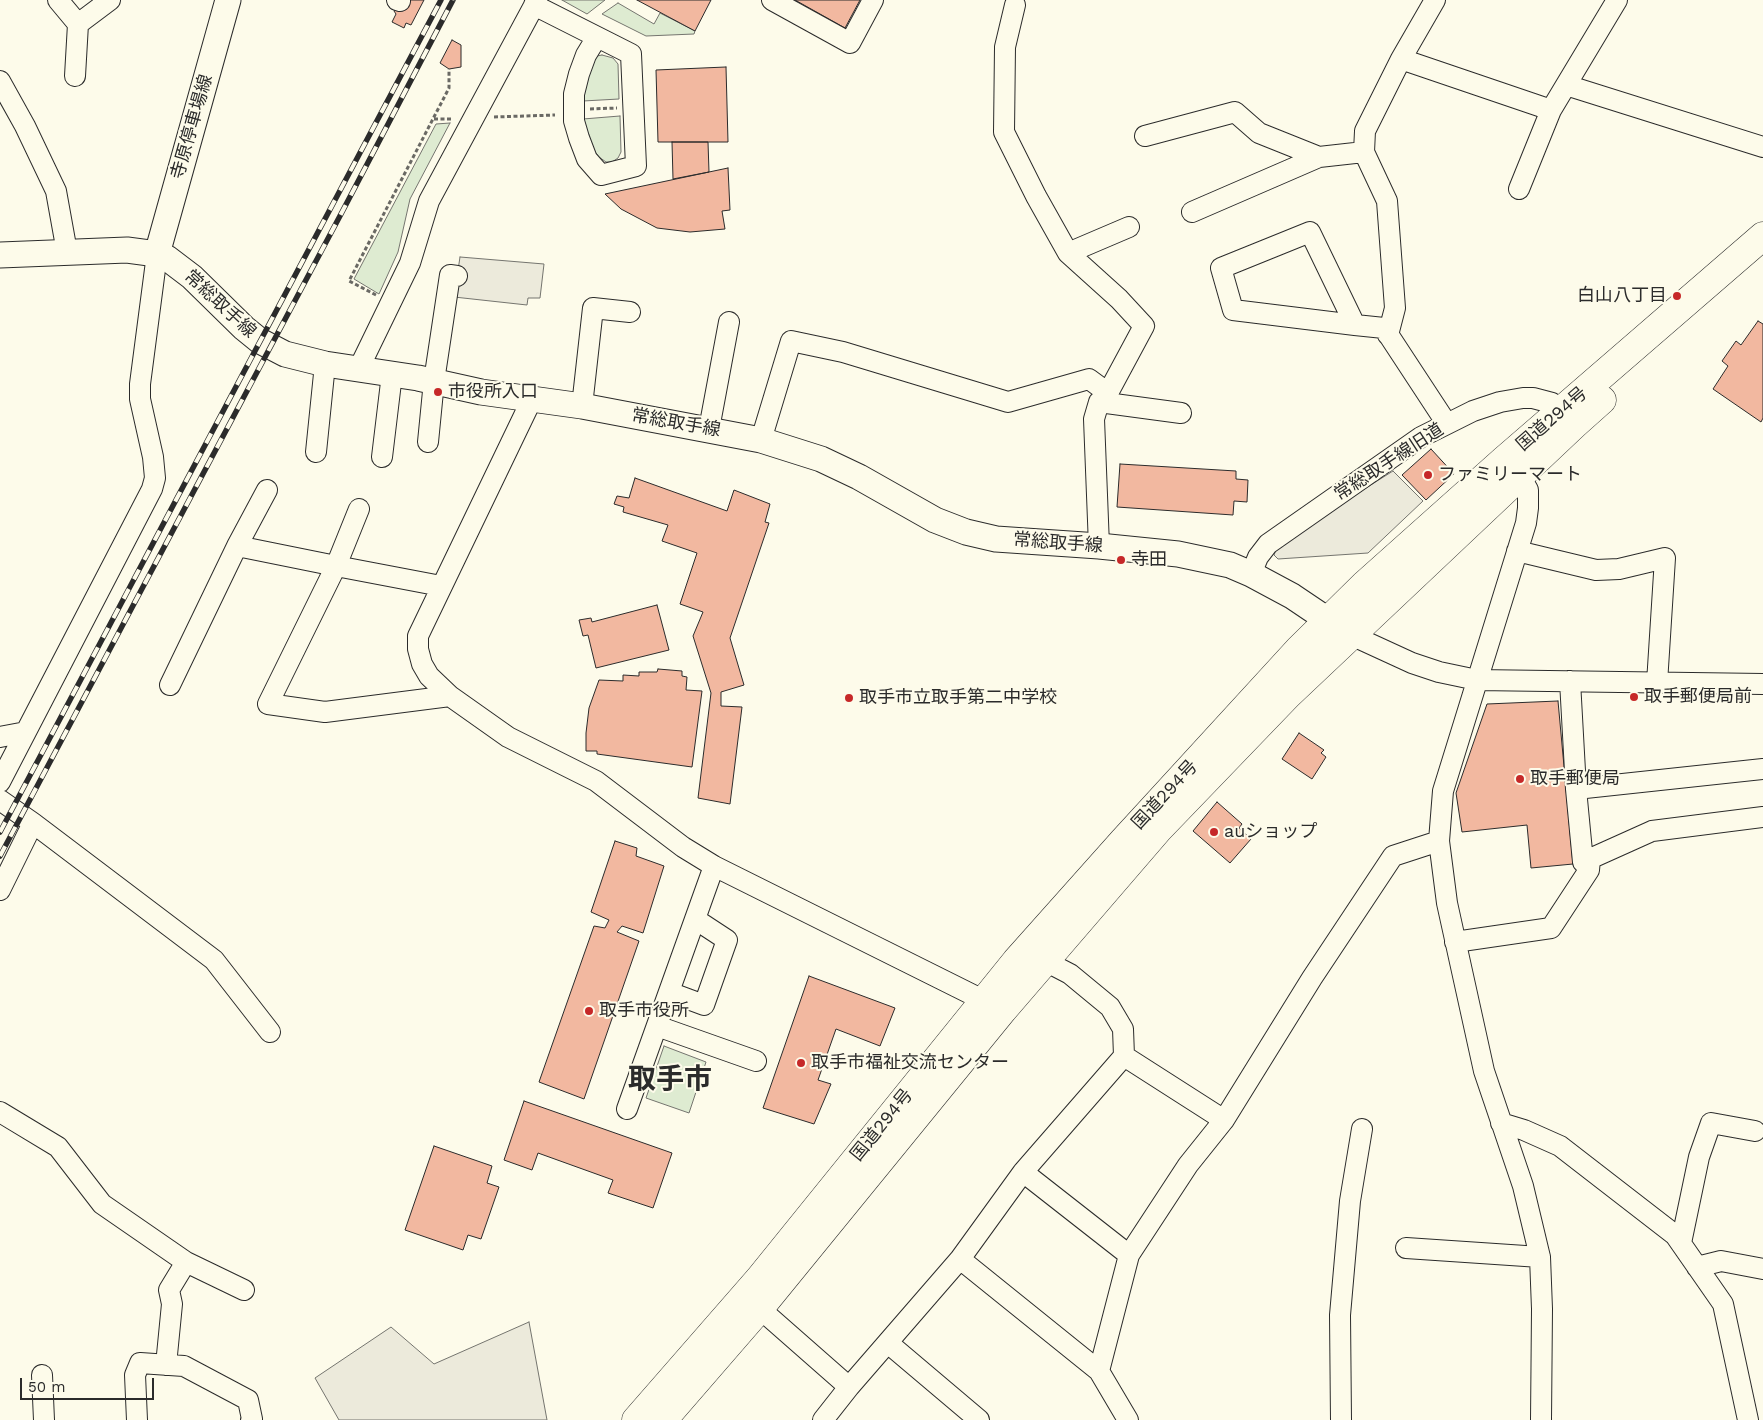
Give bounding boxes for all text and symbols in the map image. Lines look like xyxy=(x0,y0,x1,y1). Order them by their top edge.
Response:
street label: 寺原停車場線 xyxy=(167,72,217,182)
street label: 常総取手線 xyxy=(180,265,260,343)
place label: 白山八丁目 xyxy=(1577,285,1667,307)
marker: 白山八丁目 xyxy=(1671,290,1683,302)
place label: 市役所入口 xyxy=(448,381,538,403)
street label: 国道294号 xyxy=(1512,382,1592,456)
marker: 市役所入口 xyxy=(432,386,444,398)
street label: 常総取手線 xyxy=(630,405,722,441)
street label: 常総取手線旧道 xyxy=(1330,419,1448,505)
place label: ファミリーマート xyxy=(1438,464,1582,486)
marker: ファミリーマート xyxy=(1422,469,1434,481)
street label: 常総取手線 xyxy=(1012,529,1104,557)
place label: 寺田 xyxy=(1131,549,1167,571)
marker: 寺田 xyxy=(1115,554,1127,566)
place label: 取手郵便局前 xyxy=(1644,686,1752,708)
place label: 取手市立取手第二中学校 xyxy=(859,687,1057,709)
marker: 取手郵便局前 xyxy=(1628,691,1640,703)
marker: 取手市立取手第二中学校 xyxy=(843,692,855,704)
street label: 国道294号 xyxy=(1128,756,1202,834)
place label: 取手郵便局 xyxy=(1530,768,1620,790)
marker: 取手郵便局 xyxy=(1514,773,1526,785)
place label: auショップ xyxy=(1224,821,1317,843)
marker: auショップ xyxy=(1208,826,1220,838)
place label: 取手市役所 xyxy=(599,1000,689,1022)
marker: 取手市役所 xyxy=(583,1005,595,1017)
place label: 取手市福祉交流センター xyxy=(811,1052,1009,1074)
marker: 取手市福祉交流センター xyxy=(795,1057,807,1069)
district label: 取手市 xyxy=(628,1063,712,1097)
street label: 国道294号 xyxy=(846,1085,918,1165)
scale bar xyxy=(22,1368,156,1400)
text: 50 m xyxy=(28,1378,65,1396)

